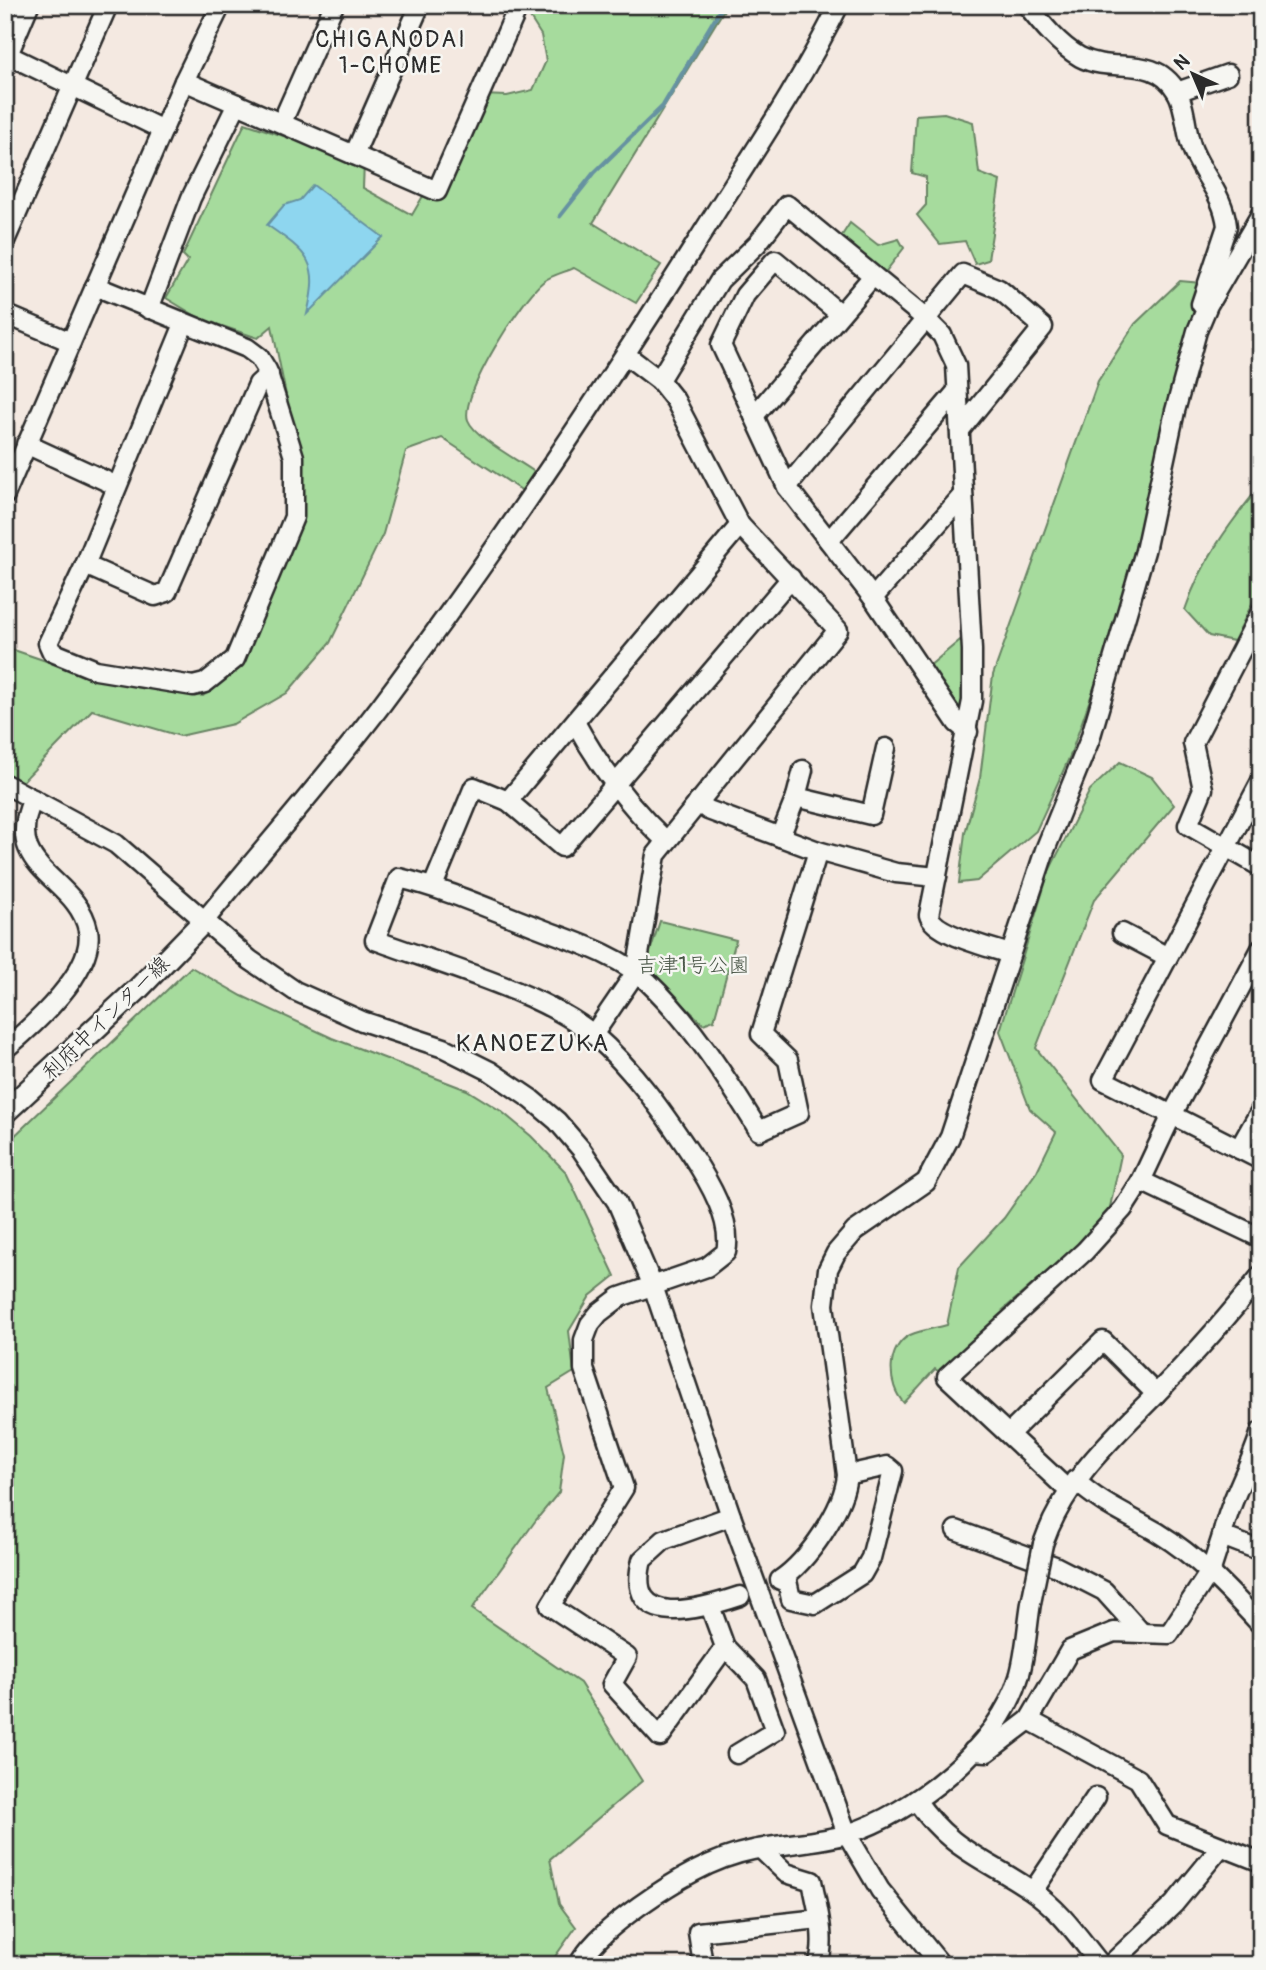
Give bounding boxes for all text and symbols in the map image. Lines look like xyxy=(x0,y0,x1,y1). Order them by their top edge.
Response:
district label: CHIGANODAI 1-CHOME xyxy=(315,25,467,80)
north arrow xyxy=(1158,38,1228,108)
text: N xyxy=(1169,49,1195,76)
street label: 利府中インター線 xyxy=(36,950,176,1086)
park label: 吉津1号公園 xyxy=(636,952,750,979)
district label: KANOEZUKA xyxy=(456,1029,610,1058)

